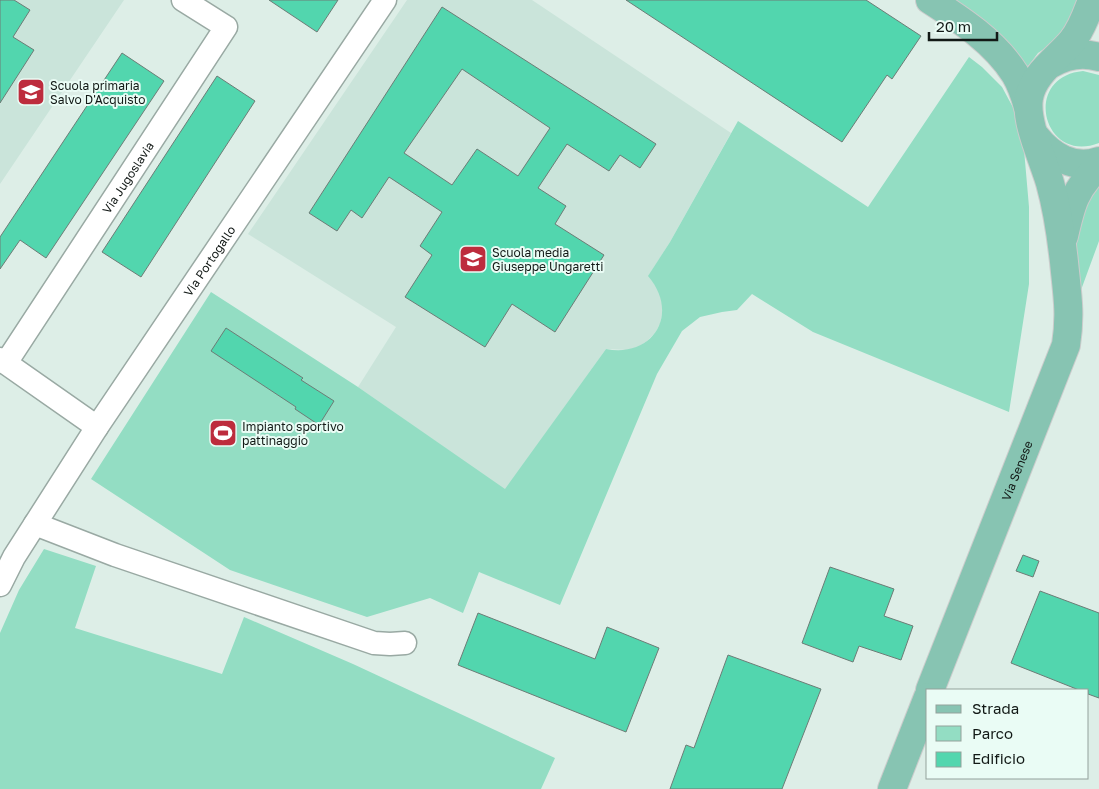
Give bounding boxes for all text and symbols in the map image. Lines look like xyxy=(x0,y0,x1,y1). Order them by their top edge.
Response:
scale bar xyxy=(929,10,996,42)
text: 20 m xyxy=(936,17,971,35)
school or university icon: Scuola primaria Salvo D'Acquisto xyxy=(16,77,46,107)
place label: Scuola primaria Salvo D'Acquisto xyxy=(50,78,146,107)
street label: Via Jugoslavia xyxy=(99,138,157,216)
street label: Via Portogallo xyxy=(180,223,238,299)
school or university icon: Scuola media Giuseppe Ungaretti xyxy=(458,244,488,274)
place label: Scuola media Giuseppe Ungaretti xyxy=(492,245,604,274)
sports icon: Impianto sportivo pattinaggio xyxy=(208,418,238,448)
place label: Impianto sportivo pattinaggio xyxy=(242,419,344,448)
street label: Via Senese xyxy=(998,438,1035,503)
legend xyxy=(926,689,1089,779)
text: Strada xyxy=(972,699,1019,717)
text: Parco xyxy=(972,724,1013,742)
text: Edificio xyxy=(972,749,1025,767)

